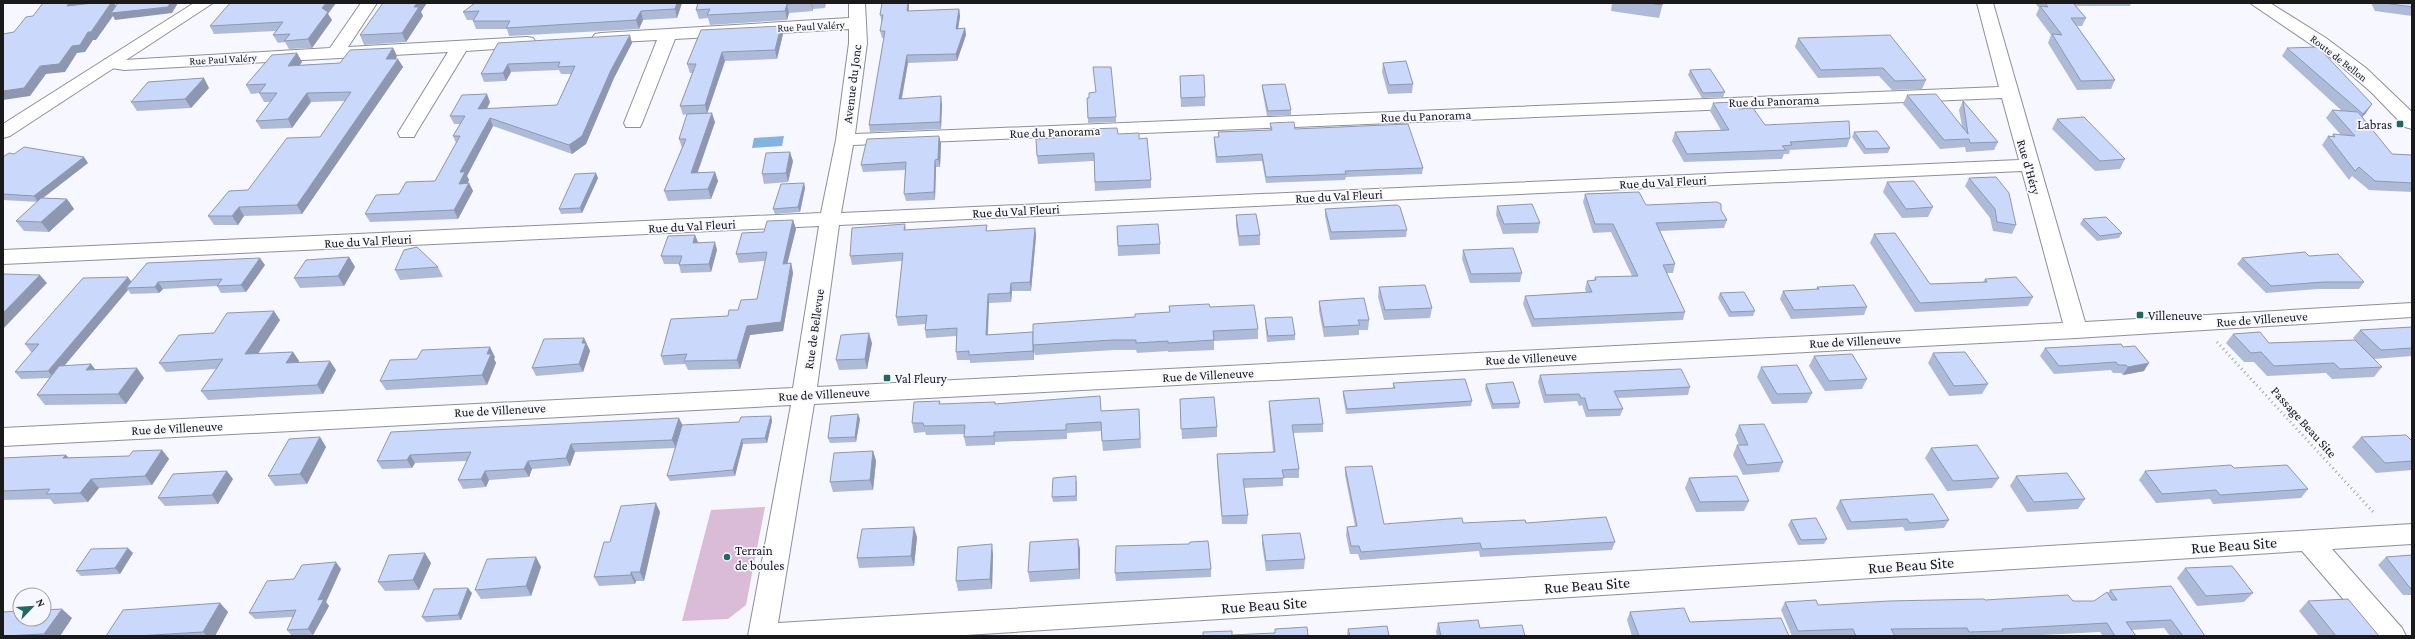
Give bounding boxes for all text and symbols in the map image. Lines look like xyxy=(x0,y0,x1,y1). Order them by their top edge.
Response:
street label: Rue Paul Valéry xyxy=(777,18,846,35)
street label: Route de Bellon xyxy=(2308,32,2370,84)
street label: Avenue du Jonc xyxy=(840,43,864,124)
street label: Rue Paul Valéry xyxy=(189,51,258,68)
street label: Rue du Panorama xyxy=(1728,92,1820,110)
street label: Rue du Panorama xyxy=(1380,107,1472,125)
place label: Labras xyxy=(2357,117,2392,132)
marker: Labras xyxy=(2395,119,2405,129)
street label: Rue du Panorama xyxy=(1009,123,1101,141)
street label: Rue d'Héry xyxy=(2014,138,2044,197)
street label: Rue du Val Fleuri xyxy=(1619,172,1708,192)
street label: Rue du Val Fleuri xyxy=(1295,186,1384,206)
street label: Rue du Val Fleuri xyxy=(972,201,1061,221)
street label: Rue du Val Fleuri xyxy=(648,216,737,236)
street label: Rue du Val Fleuri xyxy=(324,231,413,251)
street label: Rue de Bellevue xyxy=(801,288,827,370)
place label: Villeneuve xyxy=(2148,308,2203,323)
street label: Rue de Villeneuve xyxy=(2216,308,2308,330)
marker: Villeneuve xyxy=(2135,310,2145,320)
street label: Rue de Villeneuve xyxy=(1809,331,1901,351)
street label: Rue de Villeneuve xyxy=(1485,348,1577,368)
street label: Rue de Villeneuve xyxy=(1162,365,1254,385)
place label: Val Fleury xyxy=(895,371,948,386)
marker: Val Fleury xyxy=(882,373,892,383)
street label: Passage Beau Site xyxy=(2268,383,2340,461)
street label: Rue de Villeneuve xyxy=(778,384,870,404)
street label: Rue de Villeneuve xyxy=(454,400,546,420)
street label: Rue de Villeneuve xyxy=(131,418,223,438)
street label: Rue Beau Site xyxy=(2191,534,2277,556)
place label: Terrain de boules xyxy=(735,543,784,573)
marker: Terrain de boules xyxy=(722,552,732,562)
street label: Rue Beau Site xyxy=(1868,554,1954,576)
street label: Rue Beau Site xyxy=(1544,574,1630,596)
north arrow xyxy=(12,587,52,627)
street label: Rue Beau Site xyxy=(1221,594,1307,616)
text: N xyxy=(34,597,48,609)

